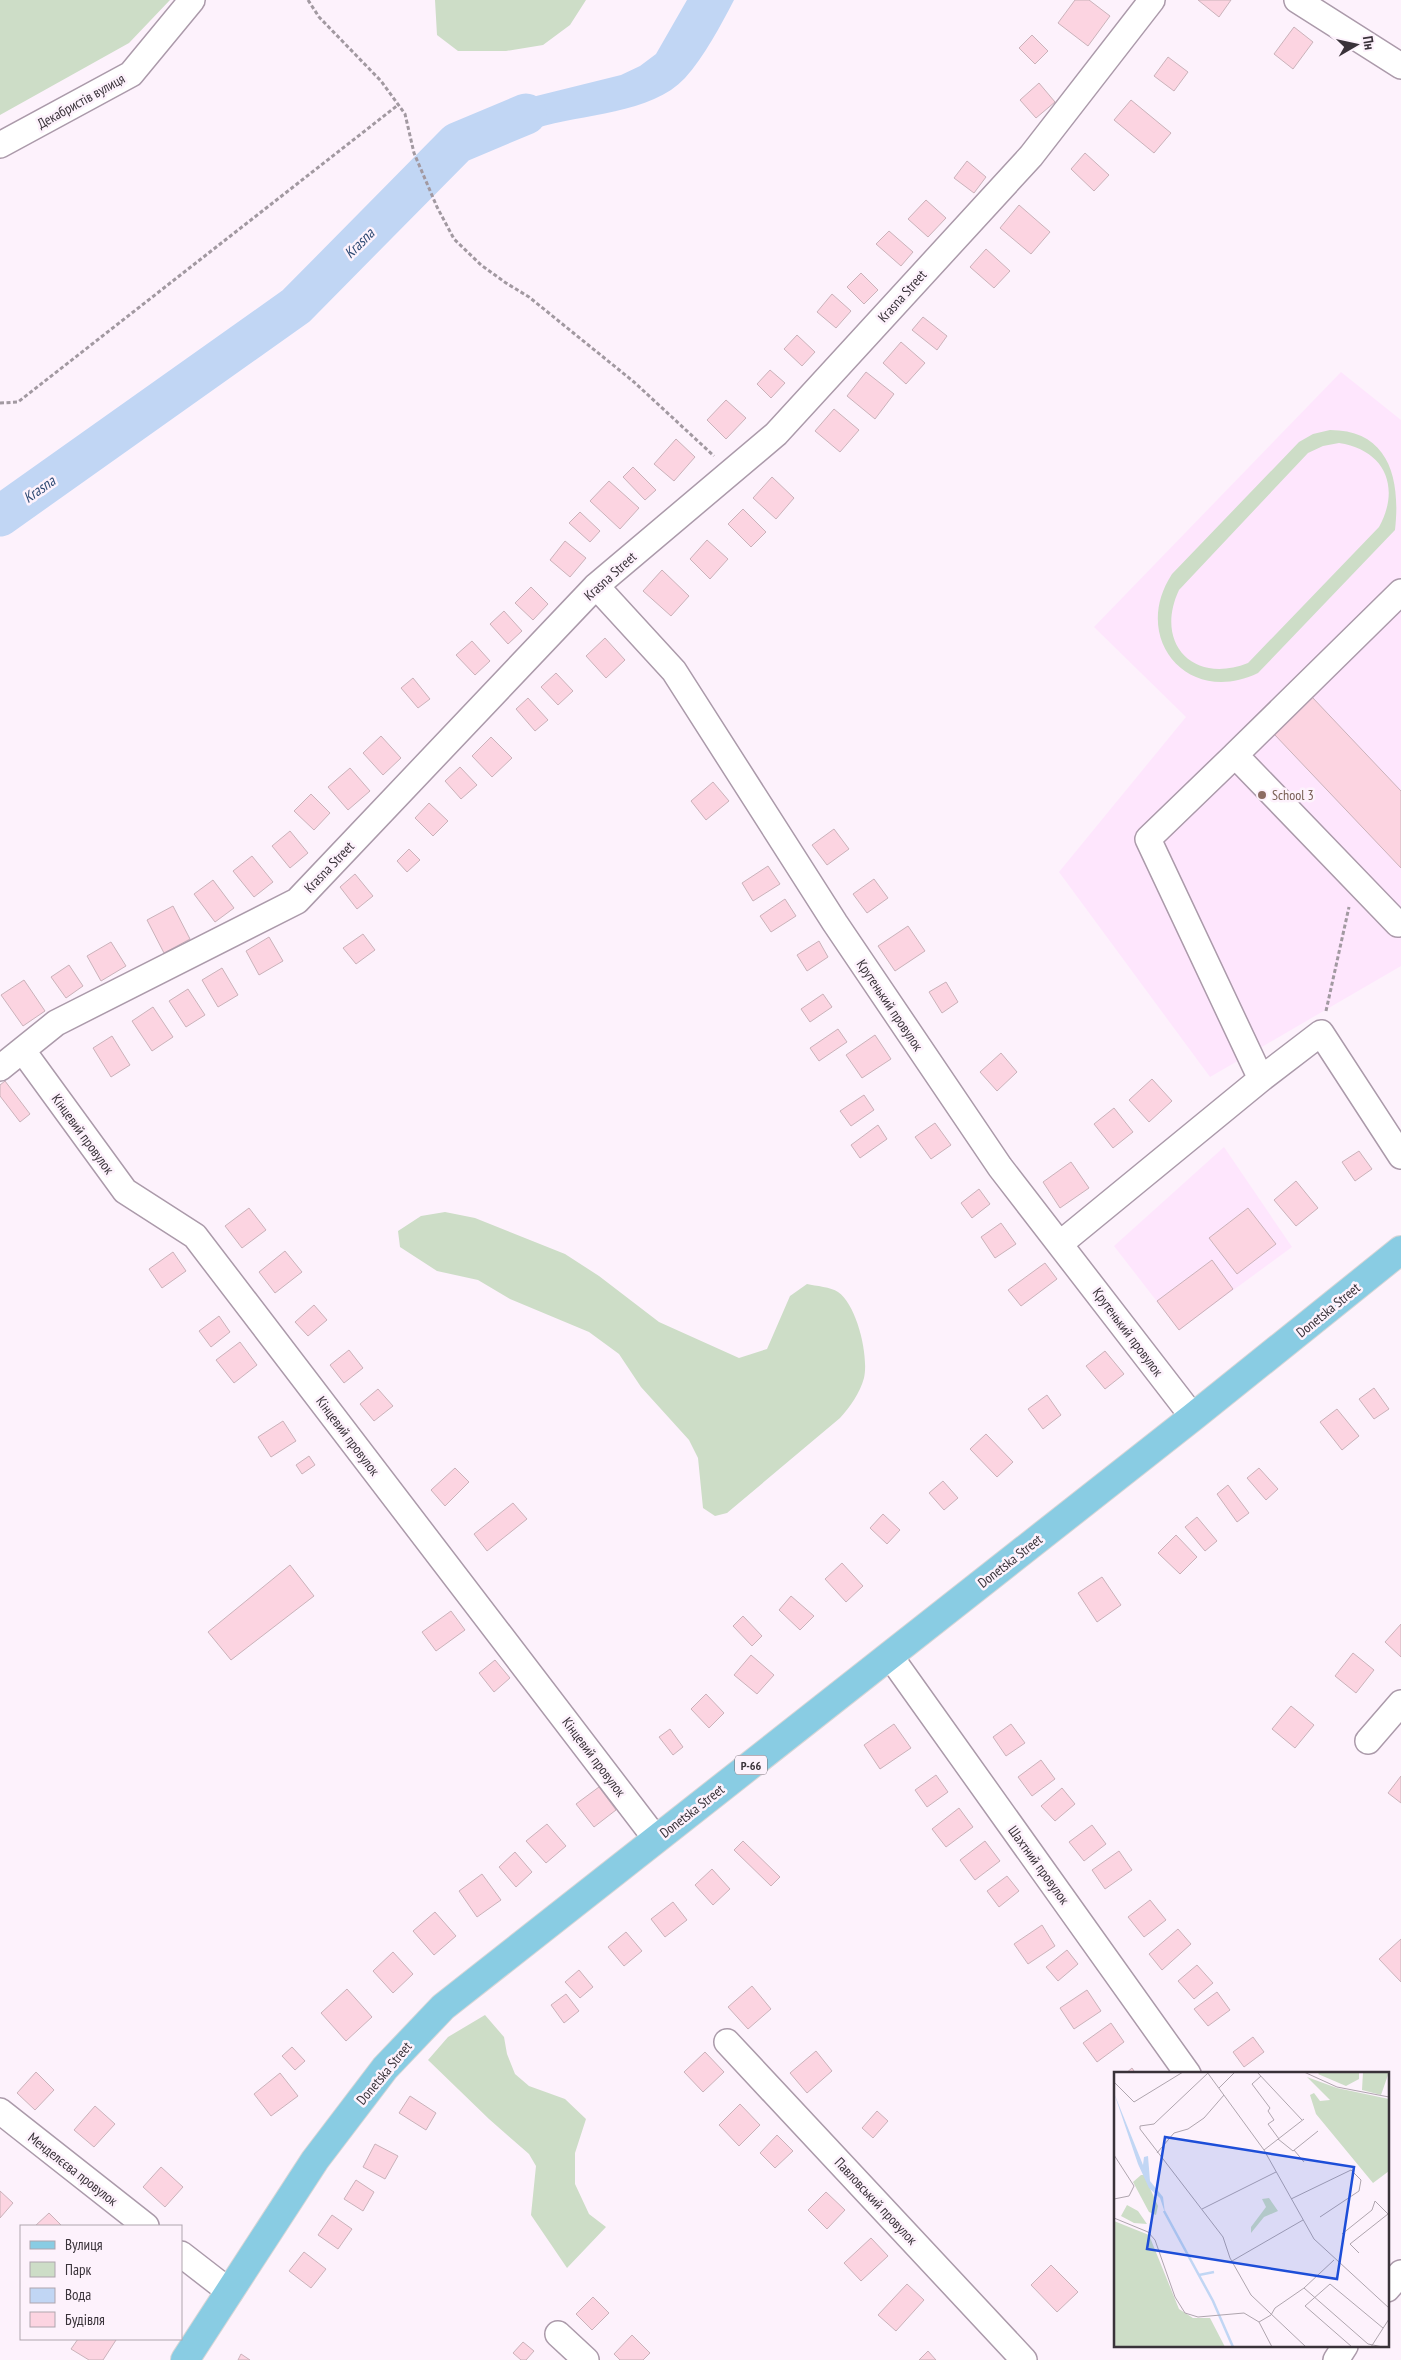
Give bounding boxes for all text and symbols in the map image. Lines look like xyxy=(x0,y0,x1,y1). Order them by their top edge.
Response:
north arrow xyxy=(1331,20,1381,70)
text: Пн xyxy=(1359,35,1379,51)
street label: Декабристів вулиця xyxy=(34,69,128,133)
water label: Krasna xyxy=(340,223,379,262)
street label: Krasna Street xyxy=(874,266,930,326)
water label: Krasna xyxy=(19,471,60,507)
street label: Krasna Street xyxy=(580,548,640,604)
place label: School 3 xyxy=(1272,786,1314,804)
marker: School 3 xyxy=(1256,789,1268,801)
street label: Krasna Street xyxy=(300,837,358,896)
street label: Крутенький провулок xyxy=(853,956,928,1055)
street label: Кінцевий провулок xyxy=(48,1090,119,1178)
street label: Donetska Street xyxy=(1292,1279,1364,1341)
street label: Крутенький провулок xyxy=(1089,1284,1168,1380)
street label: Кінцевий провулок xyxy=(312,1393,384,1480)
street label: Donetska Street xyxy=(974,1530,1046,1592)
street label: Кінцевий провулок xyxy=(558,1714,630,1801)
road number: Р-66 xyxy=(735,1756,767,1774)
street label: Donetska Street xyxy=(656,1780,728,1842)
street label: Шахтний провулок xyxy=(1004,1822,1074,1908)
street label: Donetska Street xyxy=(352,2038,416,2108)
inset map xyxy=(1114,2072,1388,2348)
street label: Менделєєва провулок xyxy=(25,2128,122,2210)
street label: Павловський провулок xyxy=(831,2154,922,2249)
legend xyxy=(20,2225,182,2340)
text: Вулиця xyxy=(65,2235,103,2254)
text: Парк xyxy=(65,2260,91,2279)
text: Вода xyxy=(65,2285,91,2304)
text: Будівля xyxy=(65,2310,105,2329)

